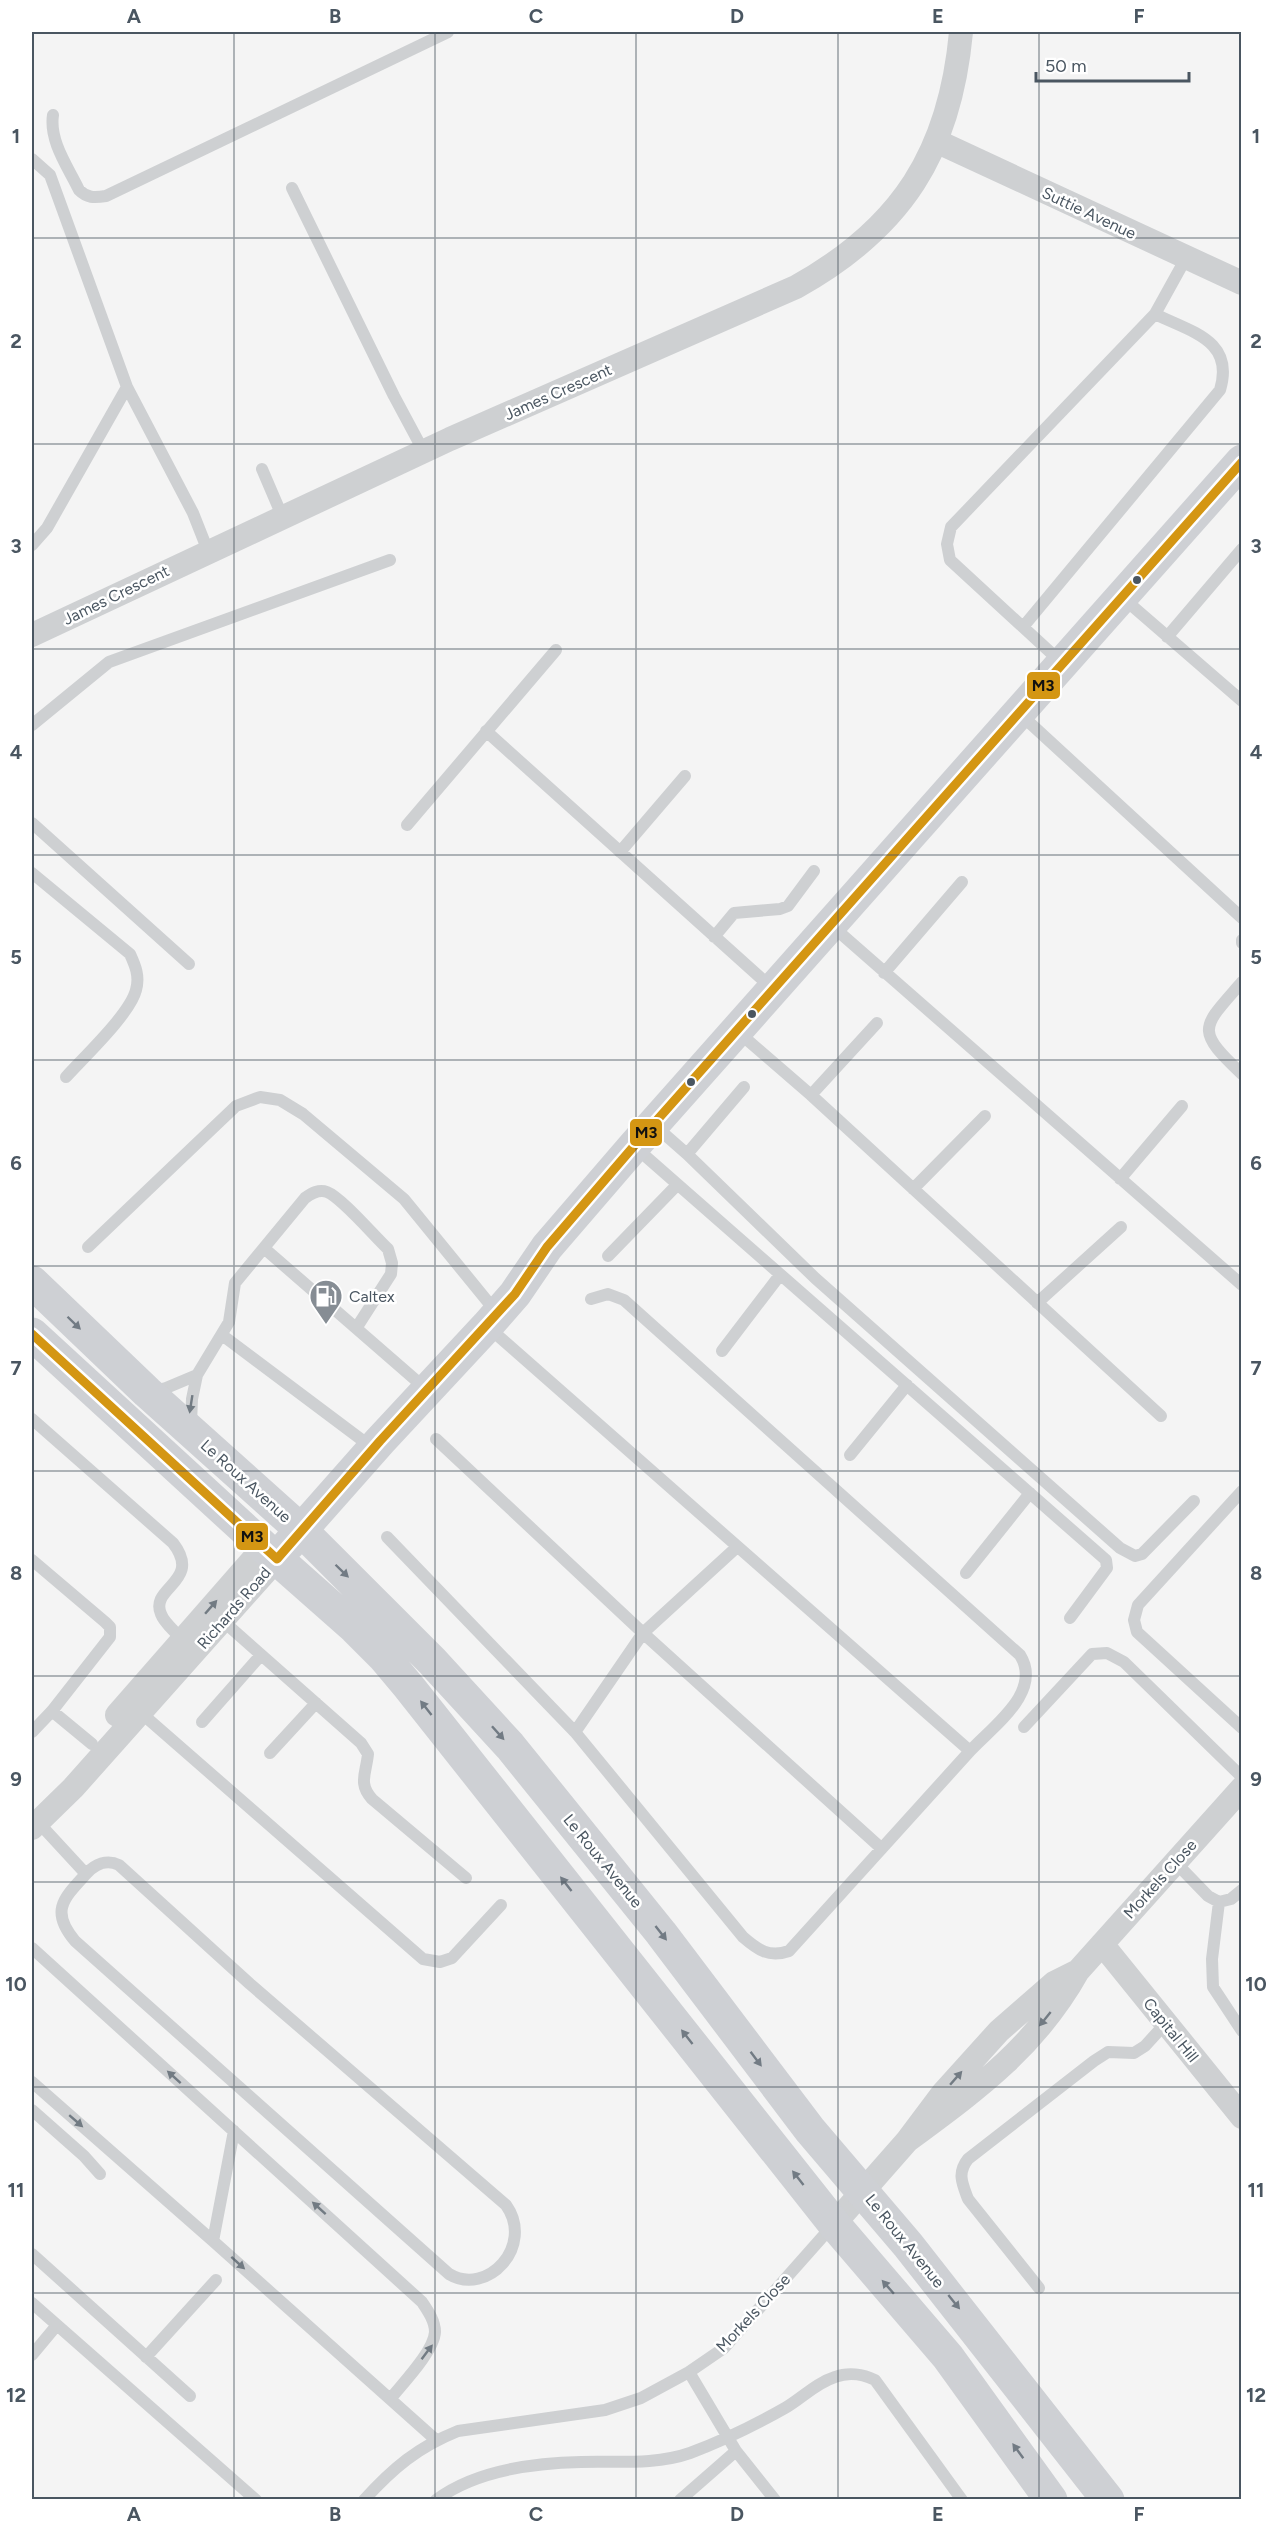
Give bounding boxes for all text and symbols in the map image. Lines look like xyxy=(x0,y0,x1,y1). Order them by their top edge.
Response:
text: A xyxy=(127,4,142,28)
text: B xyxy=(329,4,341,28)
text: C xyxy=(529,4,543,28)
text: D xyxy=(730,4,744,28)
text: E xyxy=(932,4,944,28)
text: F xyxy=(1133,4,1145,28)
scale bar xyxy=(1036,45,1189,83)
text: 50 m xyxy=(1045,55,1087,77)
text: 1 xyxy=(12,124,20,148)
text: 1 xyxy=(1252,124,1260,148)
street label: Suttie Avenue xyxy=(1039,183,1139,243)
text: 2 xyxy=(10,329,22,353)
text: 2 xyxy=(1250,329,1262,353)
street label: James Crescent xyxy=(501,360,615,424)
text: 3 xyxy=(10,534,22,558)
text: 3 xyxy=(1250,534,1262,558)
street label: James Crescent xyxy=(60,561,172,629)
unlabelled marker xyxy=(1131,574,1143,586)
line badge: M3 xyxy=(1026,671,1061,700)
text: M3 xyxy=(1032,676,1054,695)
text: 4 xyxy=(10,740,23,764)
text: 4 xyxy=(1250,740,1263,764)
text: 5 xyxy=(10,945,22,969)
text: 5 xyxy=(1250,945,1262,969)
unlabelled marker xyxy=(746,1008,758,1020)
unlabelled marker xyxy=(685,1076,697,1088)
line badge: M3 xyxy=(629,1118,663,1147)
text: M3 xyxy=(635,1123,657,1142)
text: 6 xyxy=(10,1151,22,1175)
text: 6 xyxy=(1250,1151,1262,1175)
fuel station icon: Caltex xyxy=(308,1278,344,1325)
place label: Caltex xyxy=(349,1287,395,1306)
one-way arrow xyxy=(67,1315,81,1329)
text: 7 xyxy=(10,1356,22,1380)
text: 7 xyxy=(1250,1356,1262,1380)
one-way arrow xyxy=(187,1394,196,1413)
street label: Le Roux Avenue xyxy=(197,1435,295,1527)
line badge: M3 xyxy=(235,1522,269,1551)
text: M3 xyxy=(241,1527,263,1546)
text: 8 xyxy=(10,1561,22,1585)
text: 8 xyxy=(1250,1561,1262,1585)
street label: Richards Road xyxy=(193,1563,275,1653)
one-way arrow xyxy=(335,1563,349,1577)
one-way arrow xyxy=(204,1600,217,1615)
one-way arrow xyxy=(420,1701,432,1717)
one-way arrow xyxy=(491,1726,505,1741)
text: 9 xyxy=(10,1767,22,1791)
text: 9 xyxy=(1250,1767,1262,1791)
street label: Le Roux Avenue xyxy=(559,1810,647,1912)
street label: Morkels Close xyxy=(1119,1835,1201,1923)
one-way arrow xyxy=(560,1876,573,1892)
one-way arrow xyxy=(655,1925,667,1941)
text: 10 xyxy=(5,1972,27,1996)
text: 10 xyxy=(1245,1972,1267,1996)
street label: Capital Hill xyxy=(1139,1994,1203,2066)
one-way arrow xyxy=(1040,2012,1052,2027)
one-way arrow xyxy=(681,2030,693,2045)
one-way arrow xyxy=(750,2052,762,2067)
one-way arrow xyxy=(167,2071,182,2084)
one-way arrow xyxy=(949,2071,962,2086)
one-way arrow xyxy=(68,2114,83,2127)
one-way arrow xyxy=(791,2170,804,2186)
text: 11 xyxy=(8,2178,24,2202)
text: 11 xyxy=(1248,2178,1264,2202)
street label: Le Roux Avenue xyxy=(861,2190,949,2292)
one-way arrow xyxy=(311,2201,326,2215)
one-way arrow xyxy=(231,2256,246,2270)
street label: Morkels Close xyxy=(712,2270,794,2356)
one-way arrow xyxy=(882,2280,895,2295)
one-way arrow xyxy=(948,2294,960,2309)
one-way arrow xyxy=(420,2344,433,2360)
text: 12 xyxy=(6,2383,26,2407)
text: 12 xyxy=(1246,2383,1266,2407)
one-way arrow xyxy=(1012,2444,1024,2460)
text: A xyxy=(127,2502,142,2526)
text: B xyxy=(329,2502,341,2526)
text: C xyxy=(529,2502,543,2526)
text: D xyxy=(730,2502,744,2526)
text: E xyxy=(932,2502,944,2526)
text: F xyxy=(1133,2502,1145,2526)

